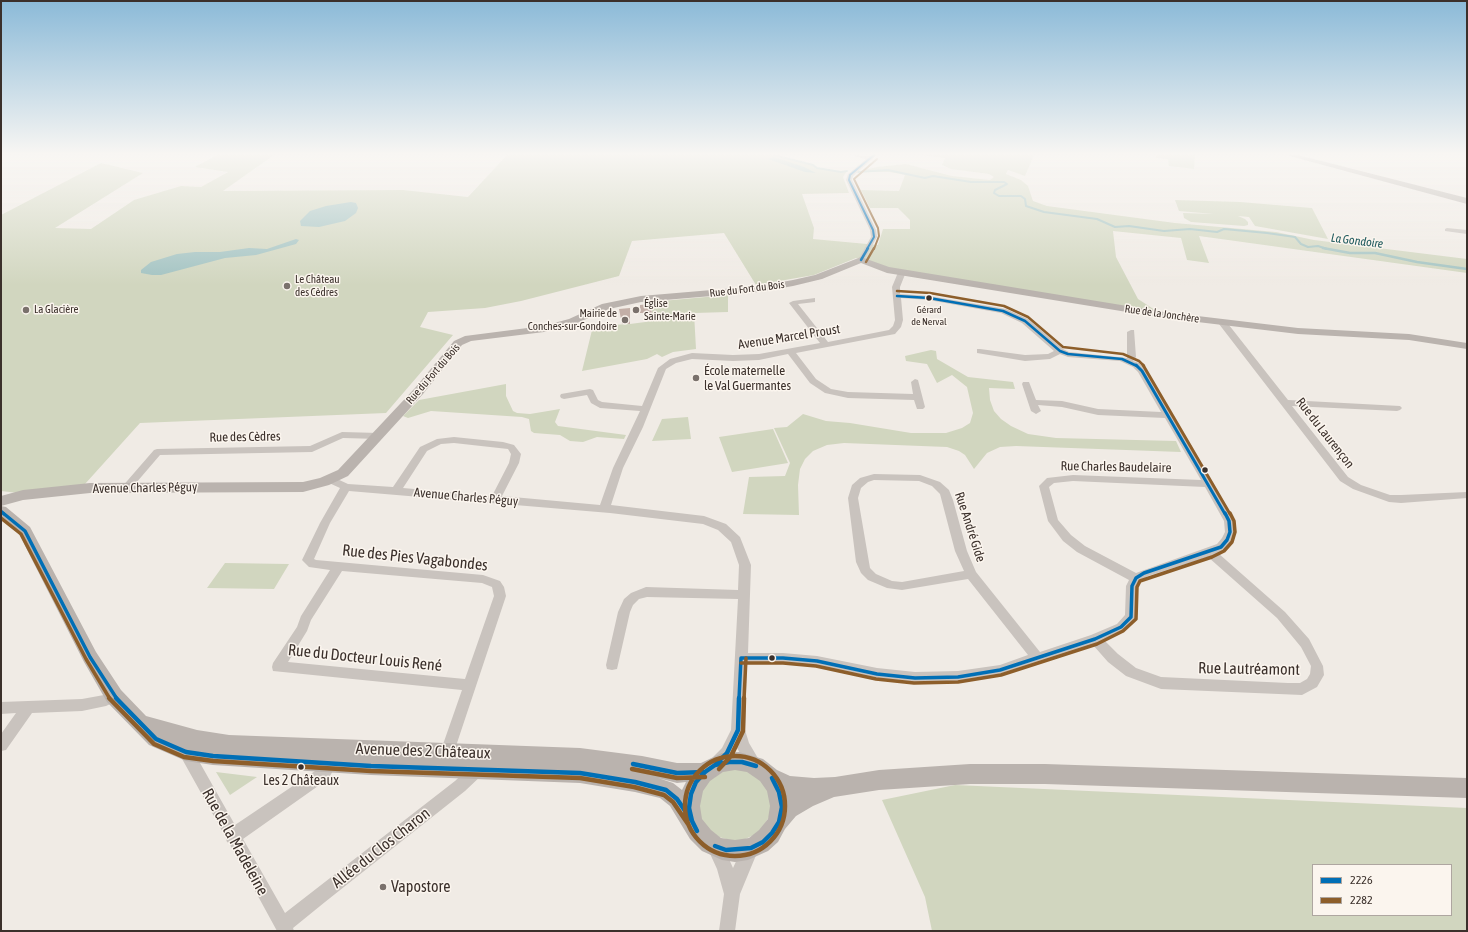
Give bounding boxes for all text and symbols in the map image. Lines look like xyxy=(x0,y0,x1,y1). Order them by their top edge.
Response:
water label: La Gondoire xyxy=(1330,231,1384,251)
place label: Le Château des Cèdres xyxy=(295,273,340,299)
street label: Rue du Fort du Bois xyxy=(709,278,785,300)
marker: Le Château des Cèdres xyxy=(282,281,292,291)
marker: Gérard de Nerval xyxy=(924,293,934,303)
place label: Église Sainte-Marie xyxy=(644,297,696,323)
street label: Rue de la Jonchère xyxy=(1124,302,1200,326)
place label: La Glacière xyxy=(34,303,79,317)
place label: Gérard de Nerval xyxy=(911,304,947,328)
marker: La Glacière xyxy=(21,305,31,315)
marker: Église Sainte-Marie xyxy=(631,305,641,315)
place label: Mairie de Conches-sur-Gondoire xyxy=(528,307,617,333)
marker: Mairie de Conches-sur-Gondoire xyxy=(620,315,630,325)
street label: Avenue Marcel Proust xyxy=(737,321,841,353)
street label: Rue du Fort du Bois xyxy=(403,341,463,407)
place label: École maternelle le Val Guermantes xyxy=(704,363,791,394)
marker: École maternelle le Val Guermantes xyxy=(691,373,701,383)
street label: Rue du Laurençon xyxy=(1293,395,1357,471)
street label: Rue des Cèdres xyxy=(209,429,281,445)
street label: Rue Charles Baudelaire xyxy=(1060,458,1172,476)
unlabelled marker xyxy=(1200,465,1210,475)
street label: Avenue Charles Péguy xyxy=(92,479,198,497)
street label: Avenue Charles Péguy xyxy=(413,485,519,509)
street label: Rue André Gide xyxy=(951,490,989,564)
street label: Rue des Pies Vagabondes xyxy=(341,541,489,575)
street label: Rue du Docteur Louis René xyxy=(287,640,443,676)
unlabelled marker xyxy=(767,653,777,663)
street label: Rue Lautréamont xyxy=(1198,659,1300,679)
street label: Avenue des 2 Châteaux xyxy=(355,739,491,763)
marker: Les 2 Châteaux xyxy=(296,762,306,772)
place label: Les 2 Châteaux xyxy=(263,773,339,789)
street label: Rue de la Madeleine xyxy=(198,785,272,899)
street label: Allée du Clos Charon xyxy=(328,804,434,892)
legend xyxy=(1312,864,1452,916)
text: 2226 xyxy=(1350,873,1373,887)
place label: Vapostore xyxy=(391,877,451,897)
marker: Vapostore xyxy=(378,882,388,892)
text: 2282 xyxy=(1350,893,1373,907)

